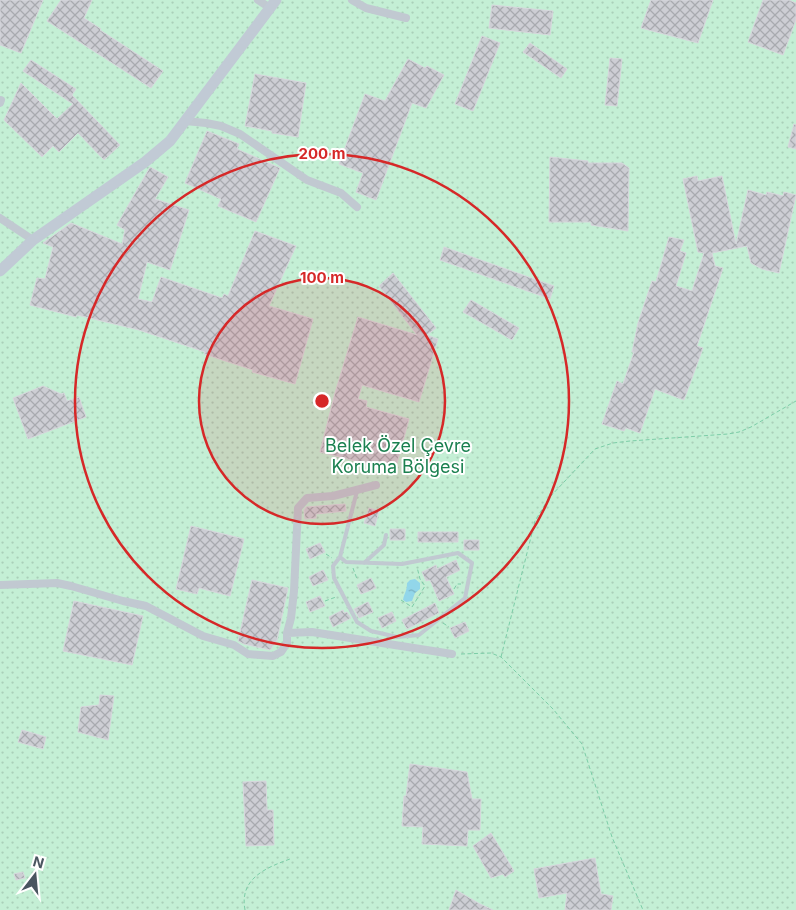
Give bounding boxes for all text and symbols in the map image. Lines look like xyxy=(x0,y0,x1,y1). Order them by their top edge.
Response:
text: 200 m xyxy=(299,144,345,163)
text: 100 m xyxy=(300,268,344,287)
centre of rings xyxy=(313,392,331,410)
park label: Belek Özel Çevre Koruma Bölgesi xyxy=(325,434,471,477)
north arrow xyxy=(10,850,60,900)
text: N xyxy=(31,852,46,872)

